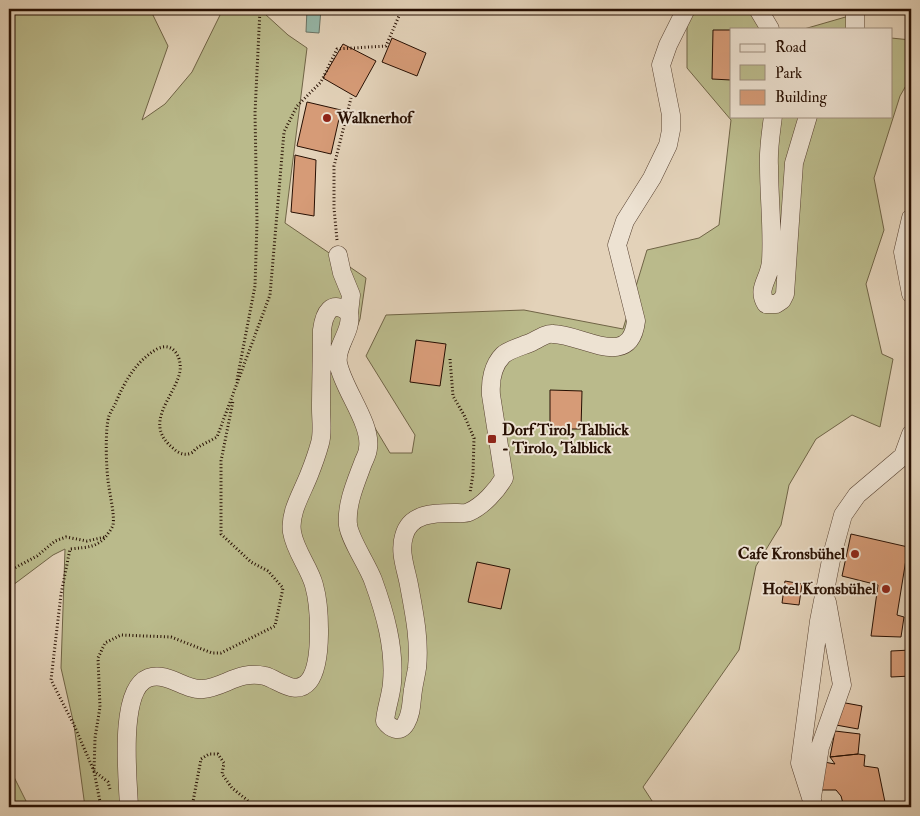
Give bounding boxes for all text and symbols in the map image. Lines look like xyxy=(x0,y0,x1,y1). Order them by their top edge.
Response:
legend xyxy=(730,28,892,118)
text: Road xyxy=(775,38,807,57)
text: Park xyxy=(775,64,802,83)
text: Building xyxy=(775,88,827,107)
place label: Walknerhof xyxy=(336,108,415,128)
marker: Walknerhof xyxy=(321,112,333,124)
place label: Dorf Tirol, Talblick - Tirolo, Talblick xyxy=(502,420,629,458)
marker: Dorf Tirol, Talblick - Tirolo, Talblick xyxy=(486,433,498,445)
place label: Cafe Kronsbühel xyxy=(738,544,846,564)
marker: Cafe Kronsbühel xyxy=(849,548,861,560)
place label: Hotel Kronsbühel xyxy=(762,579,877,599)
marker: Hotel Kronsbühel xyxy=(880,583,892,595)

